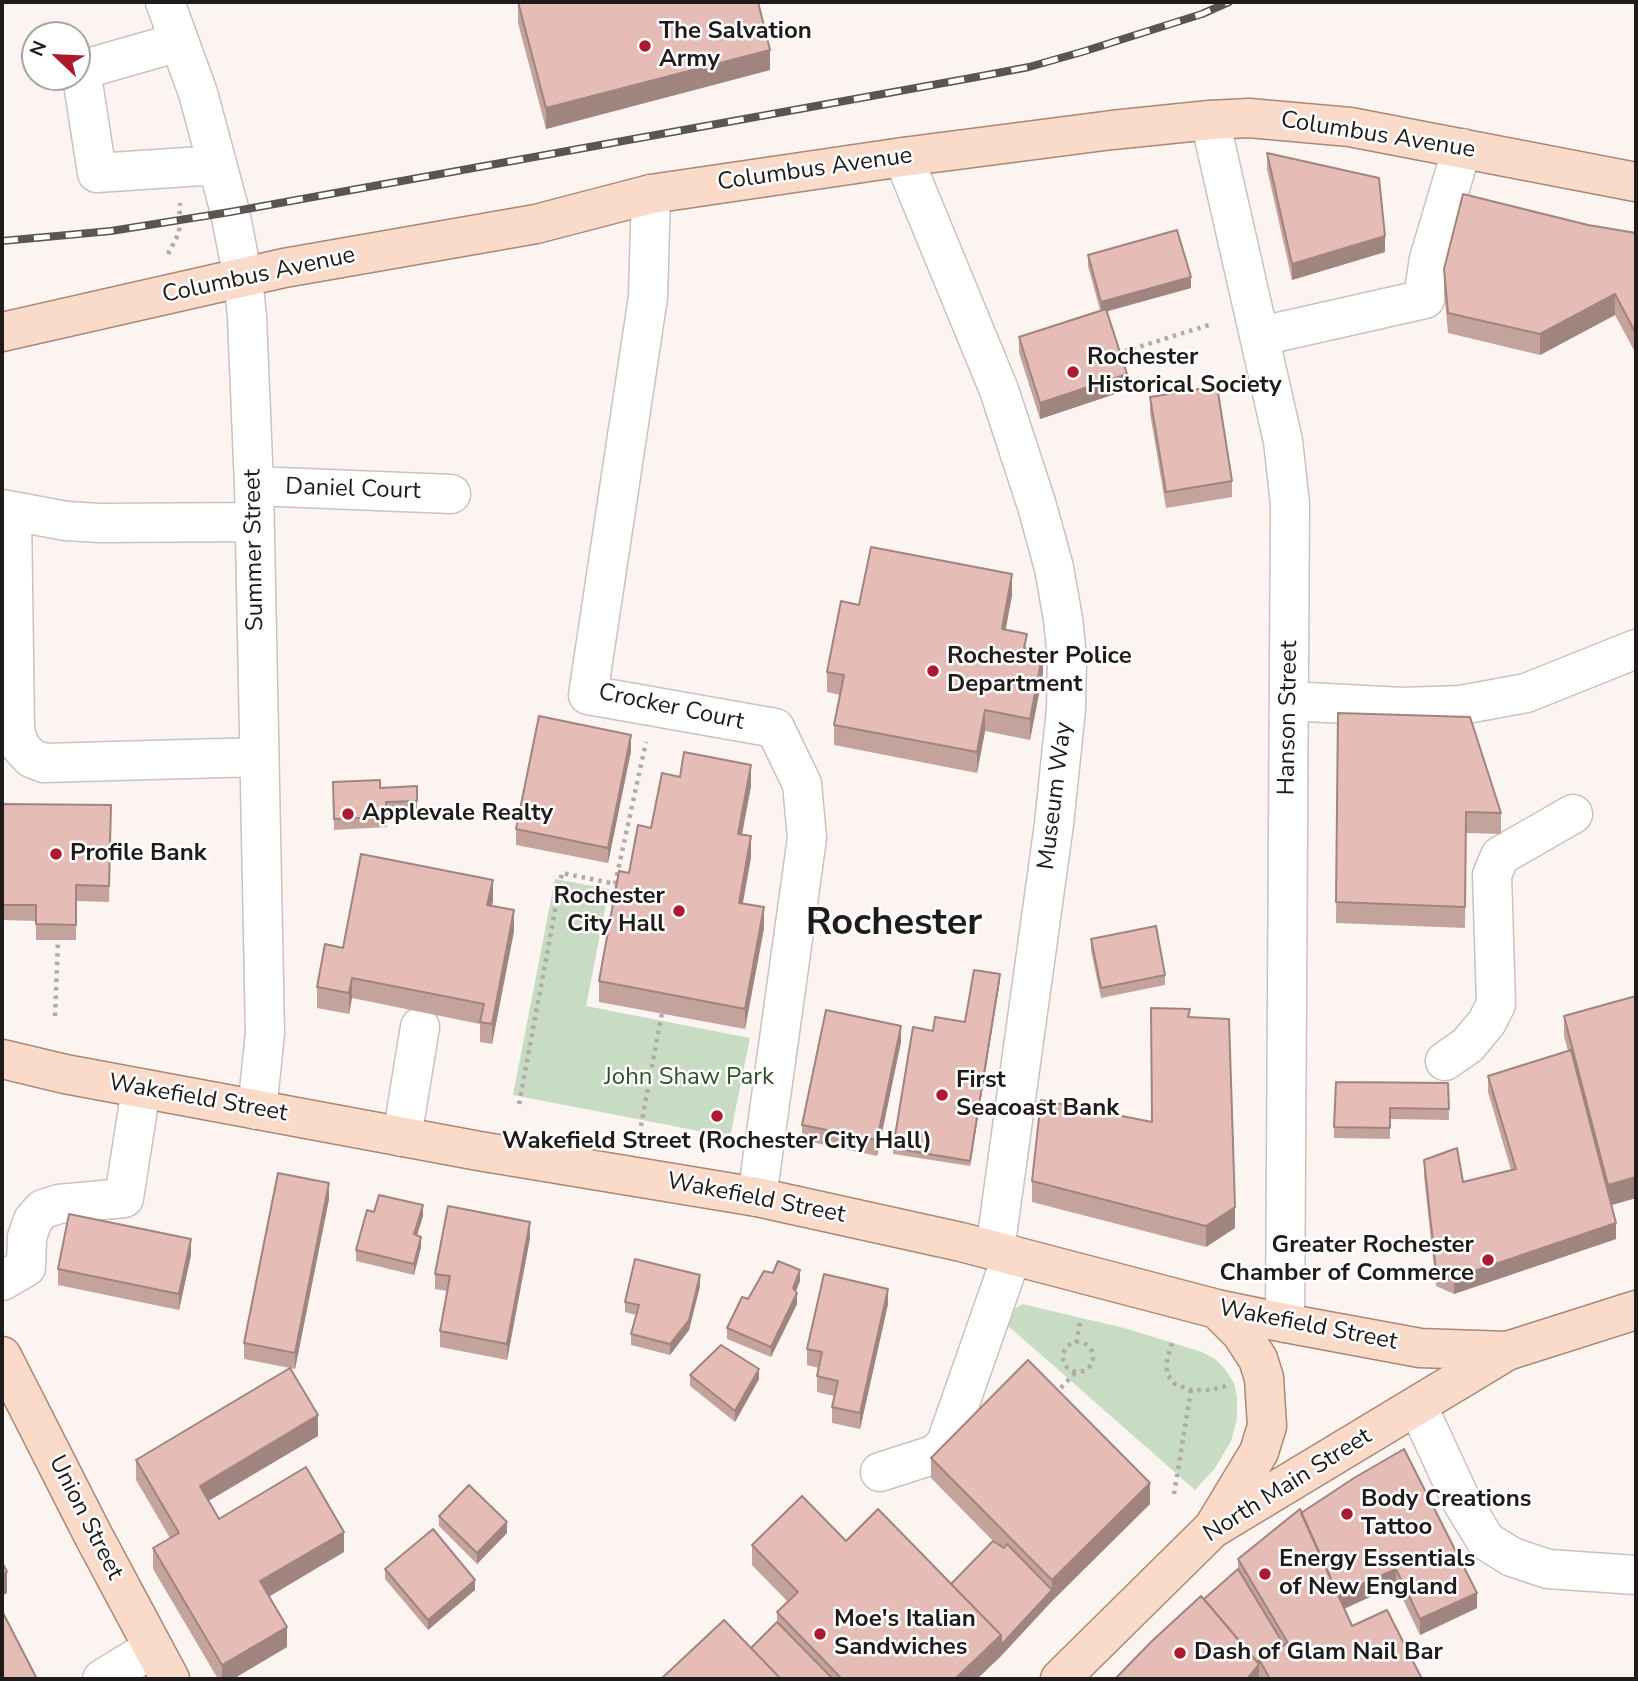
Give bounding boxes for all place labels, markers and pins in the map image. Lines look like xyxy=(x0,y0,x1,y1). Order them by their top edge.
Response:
place label: The Salvation Army xyxy=(659,18,812,74)
marker: The Salvation Army xyxy=(637,38,653,54)
place label: Rochester Historical Society xyxy=(1087,344,1282,400)
marker: Rochester Historical Society xyxy=(1065,364,1081,380)
place label: Rochester Police Department xyxy=(947,643,1132,699)
marker: Rochester Police Department xyxy=(925,663,941,679)
place label: Applevale Realty xyxy=(362,800,553,828)
marker: Applevale Realty xyxy=(340,806,356,822)
place label: Profile Bank xyxy=(70,840,207,868)
marker: Profile Bank xyxy=(48,846,64,862)
place label: Rochester City Hall xyxy=(554,883,665,939)
marker: Rochester City Hall xyxy=(671,903,687,919)
place label: First Seacoast Bank xyxy=(956,1067,1119,1123)
marker: First Seacoast Bank xyxy=(934,1087,950,1103)
marker: Wakefield Street (Rochester City Hall) xyxy=(709,1108,725,1124)
place label: Wakefield Street (Rochester City Hall) xyxy=(502,1128,932,1156)
place label: Greater Rochester Chamber of Commerce xyxy=(1220,1232,1474,1288)
marker: Greater Rochester Chamber of Commerce xyxy=(1480,1252,1496,1268)
place label: Body Creations Tattoo xyxy=(1361,1486,1531,1542)
marker: Body Creations Tattoo xyxy=(1339,1506,1355,1522)
place label: Energy Essentials of New England xyxy=(1279,1546,1476,1602)
marker: Energy Essentials of New England xyxy=(1257,1566,1273,1582)
place label: Moe's Italian Sandwiches xyxy=(834,1606,976,1662)
marker: Moe's Italian Sandwiches xyxy=(812,1626,828,1642)
place label: Dash of Glam Nail Bar xyxy=(1194,1639,1443,1667)
marker: Dash of Glam Nail Bar xyxy=(1172,1645,1188,1661)

